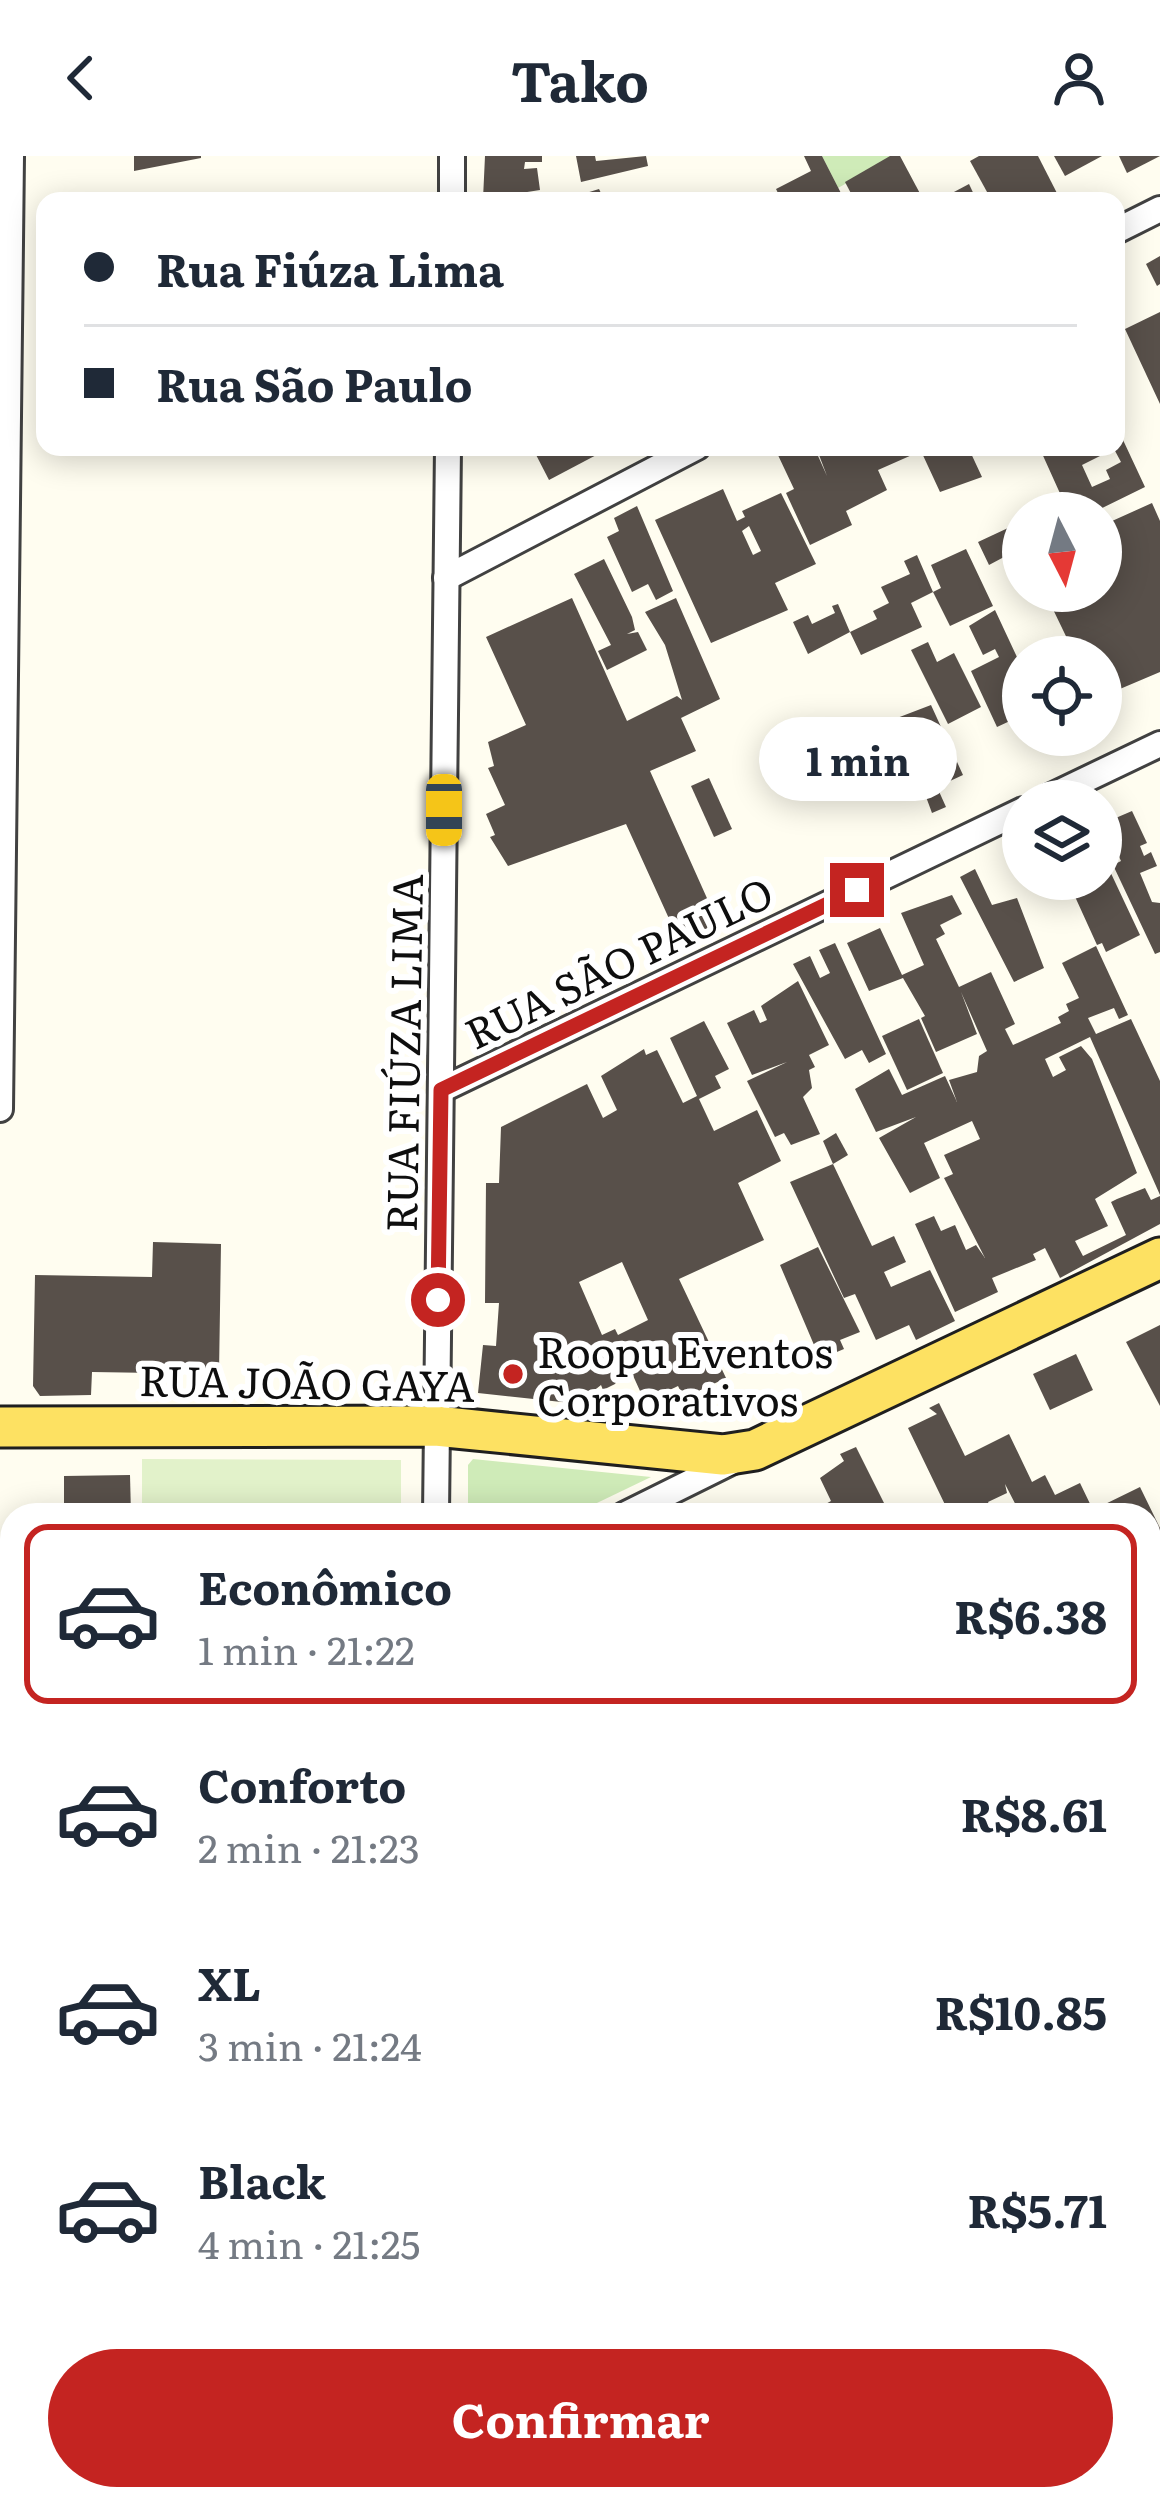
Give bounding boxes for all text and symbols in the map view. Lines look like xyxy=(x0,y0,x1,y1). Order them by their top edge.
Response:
text: Tako xyxy=(511,38,649,119)
icon: back xyxy=(48,45,114,111)
icon: person xyxy=(1046,45,1112,111)
text: Rua Fiúza Lima xyxy=(156,234,504,301)
text: Rua São Paulo xyxy=(156,349,473,416)
north arrow xyxy=(1002,492,1122,612)
map controls xyxy=(1002,492,1122,900)
button: locate xyxy=(1002,636,1122,756)
callout: 1 min xyxy=(758,716,956,800)
text: 1 min xyxy=(806,730,910,788)
car xyxy=(426,774,462,846)
button: layers xyxy=(1002,780,1122,900)
street label: RUA SÃO PAULO xyxy=(454,860,782,1062)
route end xyxy=(830,863,884,917)
street label: RUA FIÚZA LIMA xyxy=(368,873,436,1233)
route start xyxy=(411,1273,465,1327)
place label: Roopu Eventos Corporativos xyxy=(537,1319,833,1429)
street label: RUA JOÃO GAYA xyxy=(139,1347,476,1415)
marker: Roopu Eventos Corporativos xyxy=(500,1361,526,1387)
text: Econômico xyxy=(198,1552,452,1619)
icon: car xyxy=(54,1560,162,1668)
text: R$6.38 xyxy=(954,1581,1107,1648)
text: 1 min · 21:22 xyxy=(198,1619,415,1677)
text: Conforto xyxy=(198,1750,406,1817)
icon: car xyxy=(54,1758,162,1866)
text: R$8.61 xyxy=(960,1779,1107,1846)
text: 2 min · 21:23 xyxy=(198,1817,420,1875)
text: XL xyxy=(198,1948,261,2015)
icon: car xyxy=(54,1956,162,2064)
text: R$10.85 xyxy=(935,1977,1107,2044)
text: 3 min · 21:24 xyxy=(198,2015,422,2073)
text: Black xyxy=(198,2146,326,2213)
icon: car xyxy=(54,2154,162,2262)
text: R$5.71 xyxy=(967,2175,1107,2242)
text: 4 min · 21:25 xyxy=(198,2213,420,2271)
button: Confirmar xyxy=(48,2349,1113,2487)

